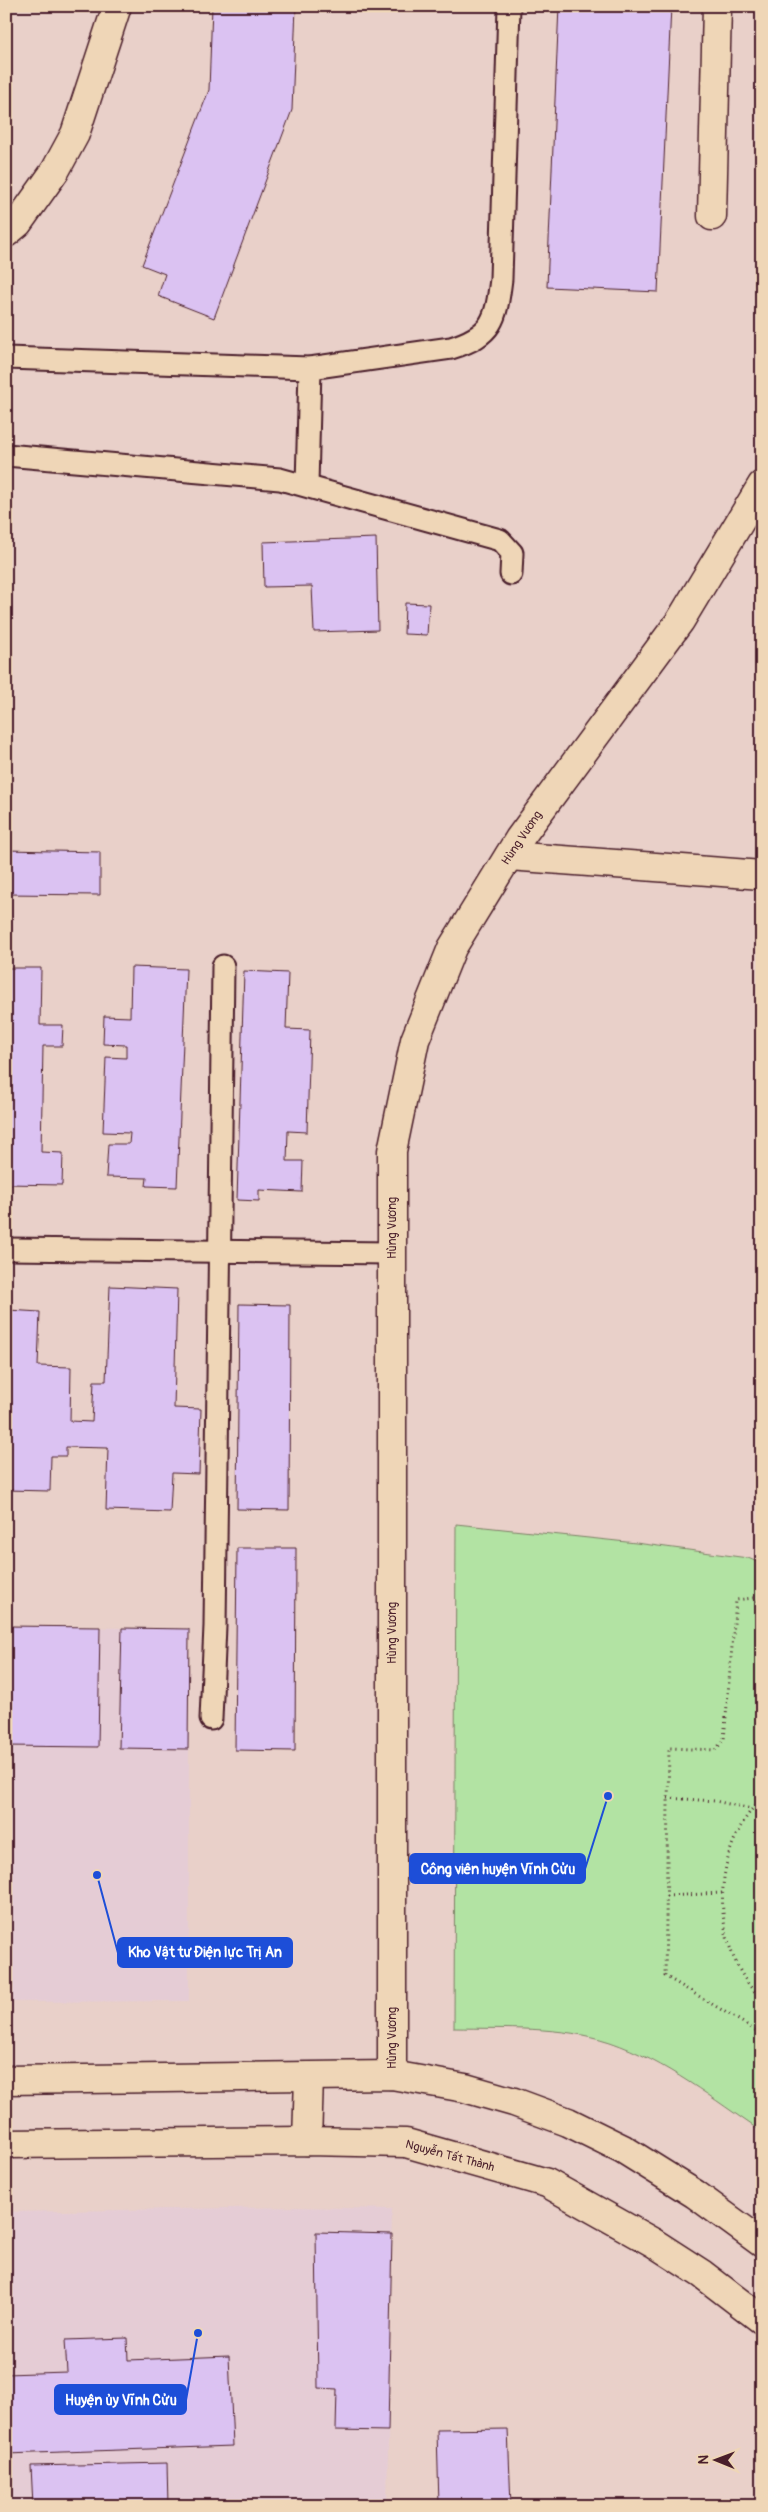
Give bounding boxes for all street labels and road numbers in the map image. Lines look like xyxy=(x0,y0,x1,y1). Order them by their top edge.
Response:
street label: Hùng Vương xyxy=(498,808,546,868)
street label: Hùng Vương xyxy=(385,1197,400,1259)
street label: Hùng Vương xyxy=(385,1602,400,1664)
street label: Hùng Vương xyxy=(385,2007,400,2069)
street label: Nguyễn Tất Thành xyxy=(404,2136,497,2175)

